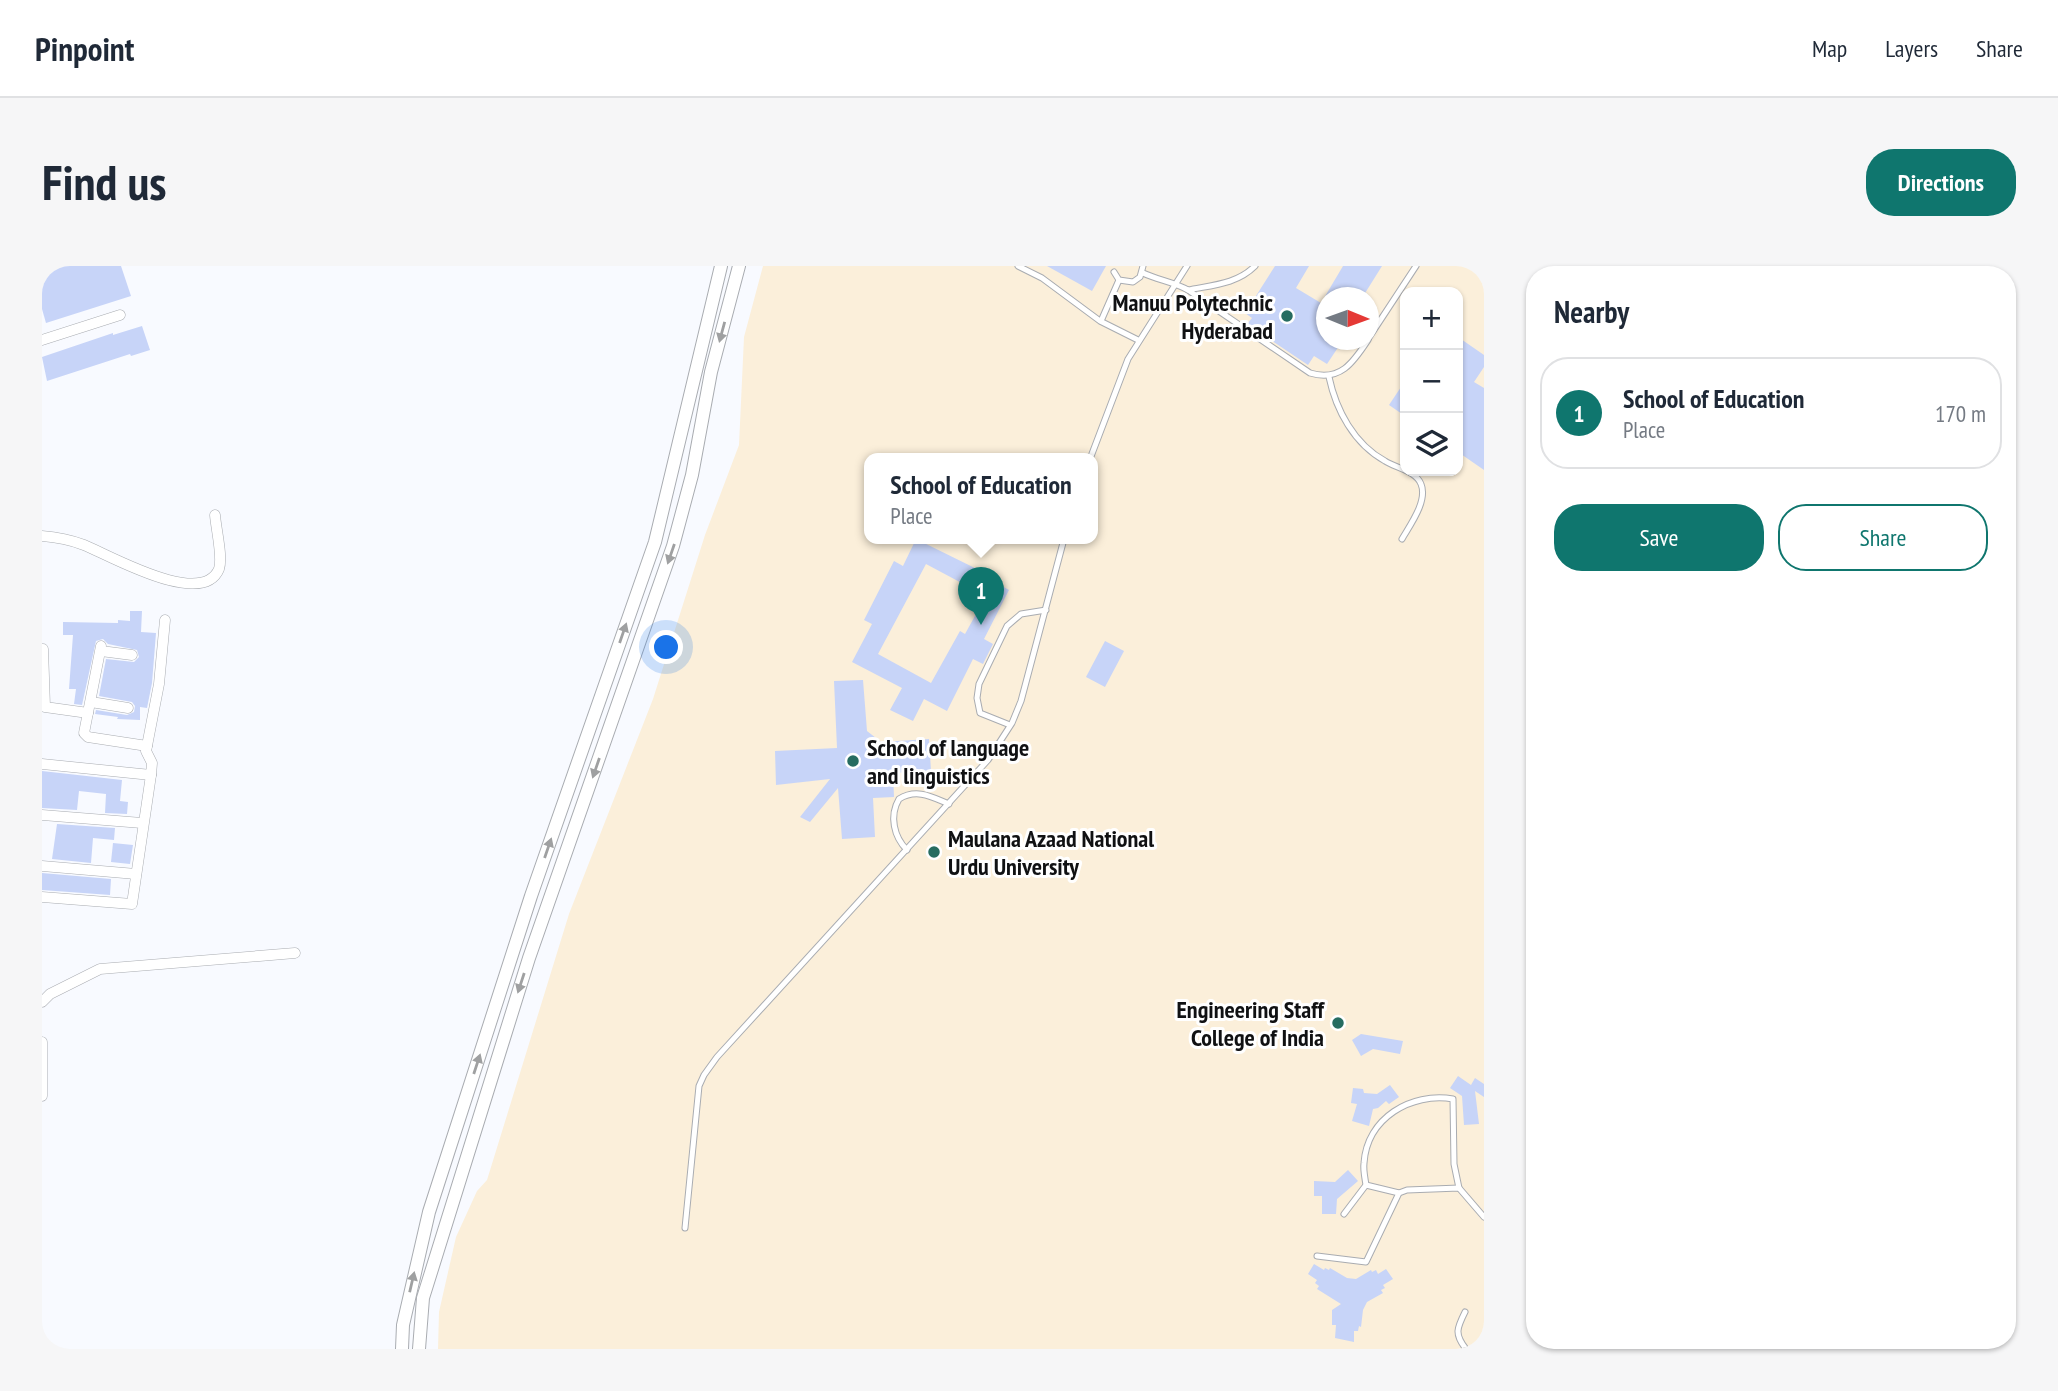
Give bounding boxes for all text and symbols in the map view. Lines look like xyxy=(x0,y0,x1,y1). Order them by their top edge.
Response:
text: Pinpoint xyxy=(35,27,134,70)
text: Map xyxy=(1812,33,1847,64)
text: Layers xyxy=(1885,33,1938,64)
text: Share xyxy=(1976,33,2023,64)
button: Directions xyxy=(1866,149,2016,216)
text: Find us xyxy=(42,150,166,214)
place label: Manuu Polytechnic Hyderabad xyxy=(1113,287,1274,346)
north arrow xyxy=(1316,287,1379,350)
map controls xyxy=(1400,287,1463,476)
button: + xyxy=(1400,287,1463,350)
text: Nearby xyxy=(1554,292,1629,331)
marker: Manuu Polytechnic Hyderabad xyxy=(1279,308,1295,324)
one-way arrow xyxy=(716,322,726,343)
button: − xyxy=(1400,350,1463,413)
text: School of Education xyxy=(1623,382,1804,415)
text: 1 xyxy=(1574,399,1585,428)
text: 170 m xyxy=(1935,399,1986,428)
button: layers xyxy=(1400,413,1463,476)
text: Place xyxy=(1623,415,1665,444)
popup xyxy=(864,453,1098,544)
text: School of Education xyxy=(890,468,1072,501)
text: Place xyxy=(890,501,933,530)
button: Save xyxy=(1554,504,1764,571)
button: Share xyxy=(1778,504,1988,571)
one-way arrow xyxy=(665,543,675,564)
pin: 1 xyxy=(958,567,1004,625)
one-way arrow xyxy=(618,622,629,643)
your location xyxy=(649,630,683,664)
place label: School of language and linguistics xyxy=(867,732,1029,791)
marker: School of language and linguistics xyxy=(845,753,861,769)
one-way arrow xyxy=(590,758,601,779)
place label: Maulana Azaad National Urdu University xyxy=(948,823,1154,882)
one-way arrow xyxy=(543,837,554,858)
marker: Maulana Azaad National Urdu University xyxy=(926,844,942,860)
one-way arrow xyxy=(515,973,526,994)
place label: Engineering Staff College of India xyxy=(1177,994,1326,1053)
marker: Engineering Staff College of India xyxy=(1330,1015,1346,1031)
one-way arrow xyxy=(473,1053,483,1074)
one-way arrow xyxy=(407,1271,418,1293)

